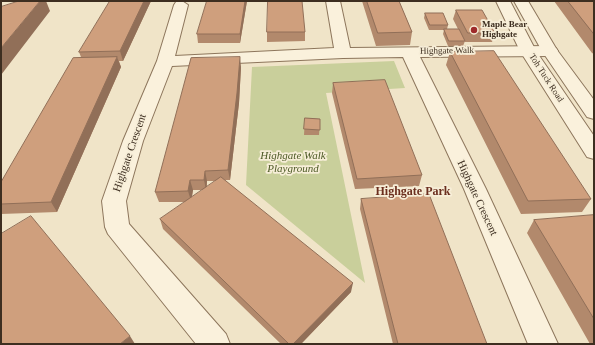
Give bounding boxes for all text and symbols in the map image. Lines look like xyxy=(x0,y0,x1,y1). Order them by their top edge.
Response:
place label: Maple Bear Highgate xyxy=(482,20,527,41)
marker: Maple Bear Highgate xyxy=(469,25,479,35)
street label: Highgate Walk xyxy=(420,45,474,57)
street label: Toh Tuck Road xyxy=(526,52,566,104)
street label: Highgate Crescent xyxy=(110,112,150,194)
park label: Highgate Walk Playground xyxy=(260,149,326,175)
street label: Highgate Crescent xyxy=(454,158,500,238)
district label: Highgate Park xyxy=(376,185,450,199)

